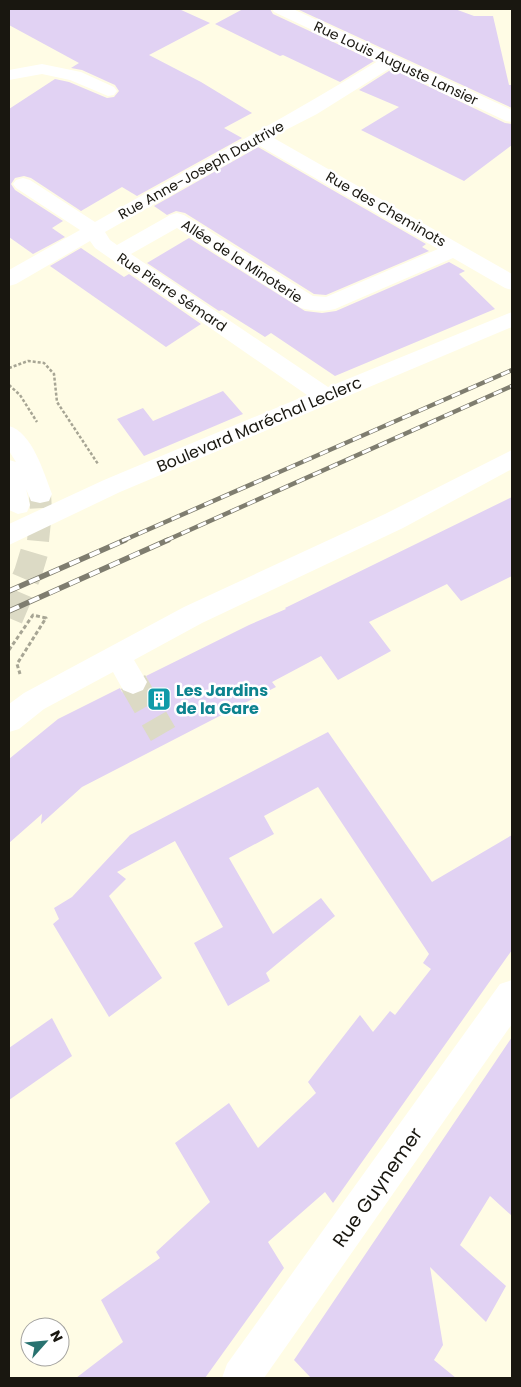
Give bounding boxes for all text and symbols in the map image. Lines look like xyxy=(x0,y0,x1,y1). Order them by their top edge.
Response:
street label: Rue Louis Auguste Lansier xyxy=(311,16,481,110)
street label: Rue Anne-Joseph Dautrive xyxy=(114,116,288,224)
street label: Rue des Cheminots xyxy=(322,166,450,252)
street label: Allée de la Minoterie xyxy=(178,214,307,308)
street label: Rue Pierre Sémard xyxy=(113,248,231,336)
street label: Boulevard Maréchal Leclerc xyxy=(153,371,365,478)
place label: Les Jardins de la Gare xyxy=(176,679,268,720)
building icon: Les Jardins de la Gare xyxy=(146,686,172,712)
street label: Rue Guynemer xyxy=(326,1122,429,1253)
north arrow xyxy=(20,1317,70,1367)
text: N xyxy=(45,1327,68,1345)

